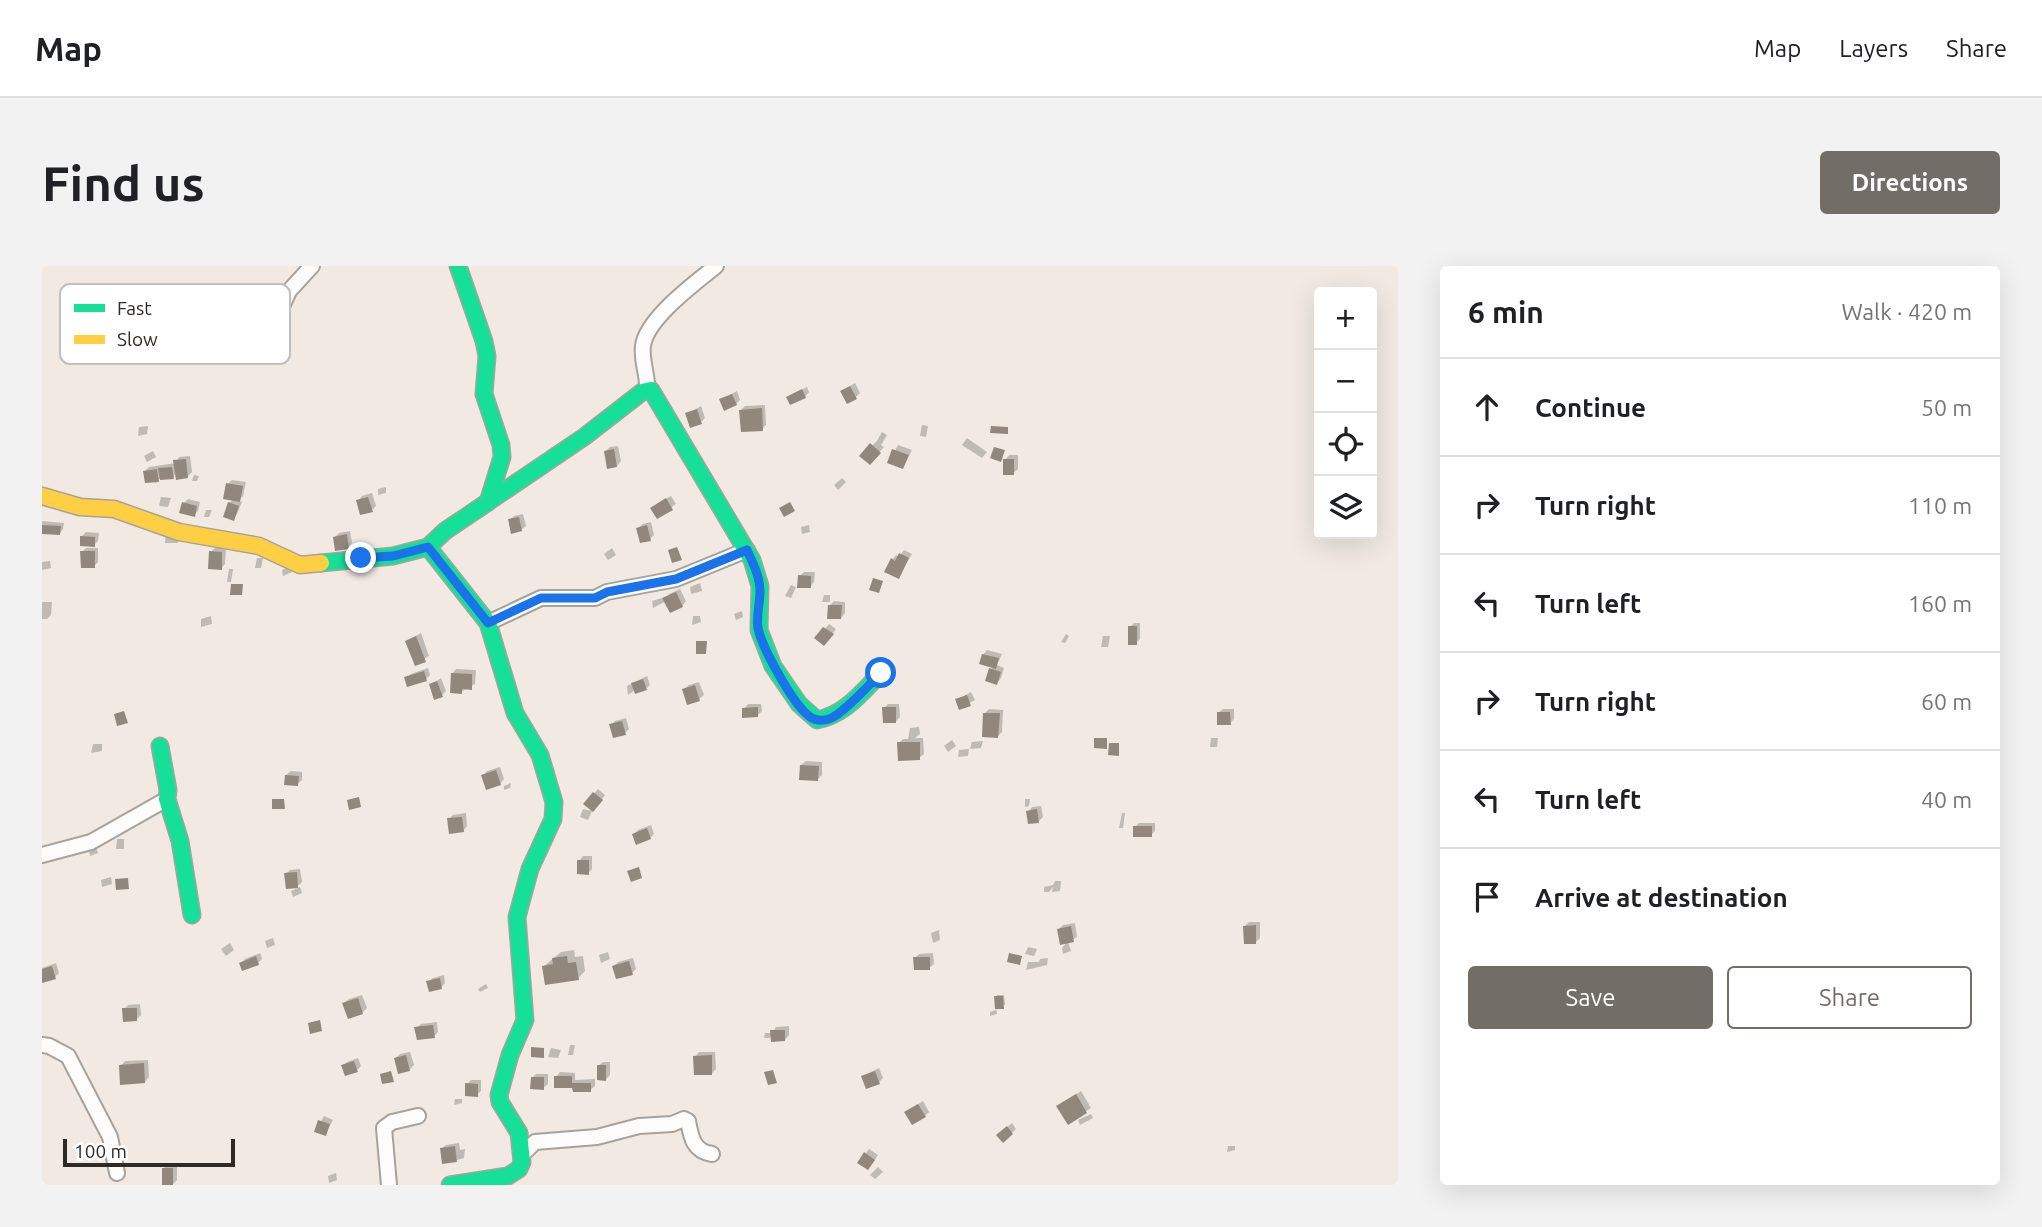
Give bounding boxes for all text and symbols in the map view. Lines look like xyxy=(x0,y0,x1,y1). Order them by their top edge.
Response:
text: Map xyxy=(35,30,102,67)
text: Map xyxy=(1754,35,1801,62)
text: Layers xyxy=(1839,35,1908,62)
text: Share xyxy=(1946,35,2007,62)
button: Directions xyxy=(1820,151,2000,214)
text: Find us xyxy=(42,155,205,210)
legend xyxy=(60,284,290,364)
map controls xyxy=(1314,287,1377,539)
button: + xyxy=(1314,287,1377,350)
text: 6 min xyxy=(1468,295,1544,329)
text: Fast xyxy=(117,297,152,319)
text: Walk · 420 m xyxy=(1841,299,1972,324)
text: Slow xyxy=(117,328,158,350)
button: − xyxy=(1314,350,1377,413)
icon: ahead xyxy=(1468,388,1506,426)
text: Continue xyxy=(1535,393,1646,422)
text: 50 m xyxy=(1921,395,1972,420)
button: locate xyxy=(1314,413,1377,476)
button: layers xyxy=(1314,476,1377,539)
icon: right xyxy=(1468,486,1506,524)
text: Turn right xyxy=(1535,491,1656,520)
text: 110 m xyxy=(1908,493,1972,518)
route end xyxy=(345,542,376,573)
icon: left xyxy=(1468,584,1506,622)
text: Turn left xyxy=(1535,589,1641,618)
text: 160 m xyxy=(1908,591,1972,616)
route start xyxy=(865,657,896,688)
icon: right xyxy=(1468,682,1506,720)
text: Turn right xyxy=(1535,687,1656,716)
text: 60 m xyxy=(1921,689,1972,714)
icon: left xyxy=(1468,780,1506,818)
text: Turn left xyxy=(1535,785,1641,814)
text: 40 m xyxy=(1921,787,1972,812)
icon: arrive xyxy=(1468,878,1506,916)
text: Arrive at destination xyxy=(1535,883,1788,912)
button: Save xyxy=(1468,966,1713,1029)
button: Share xyxy=(1727,966,1972,1029)
scale bar xyxy=(63,1136,234,1168)
text: 100 m xyxy=(74,1140,127,1162)

